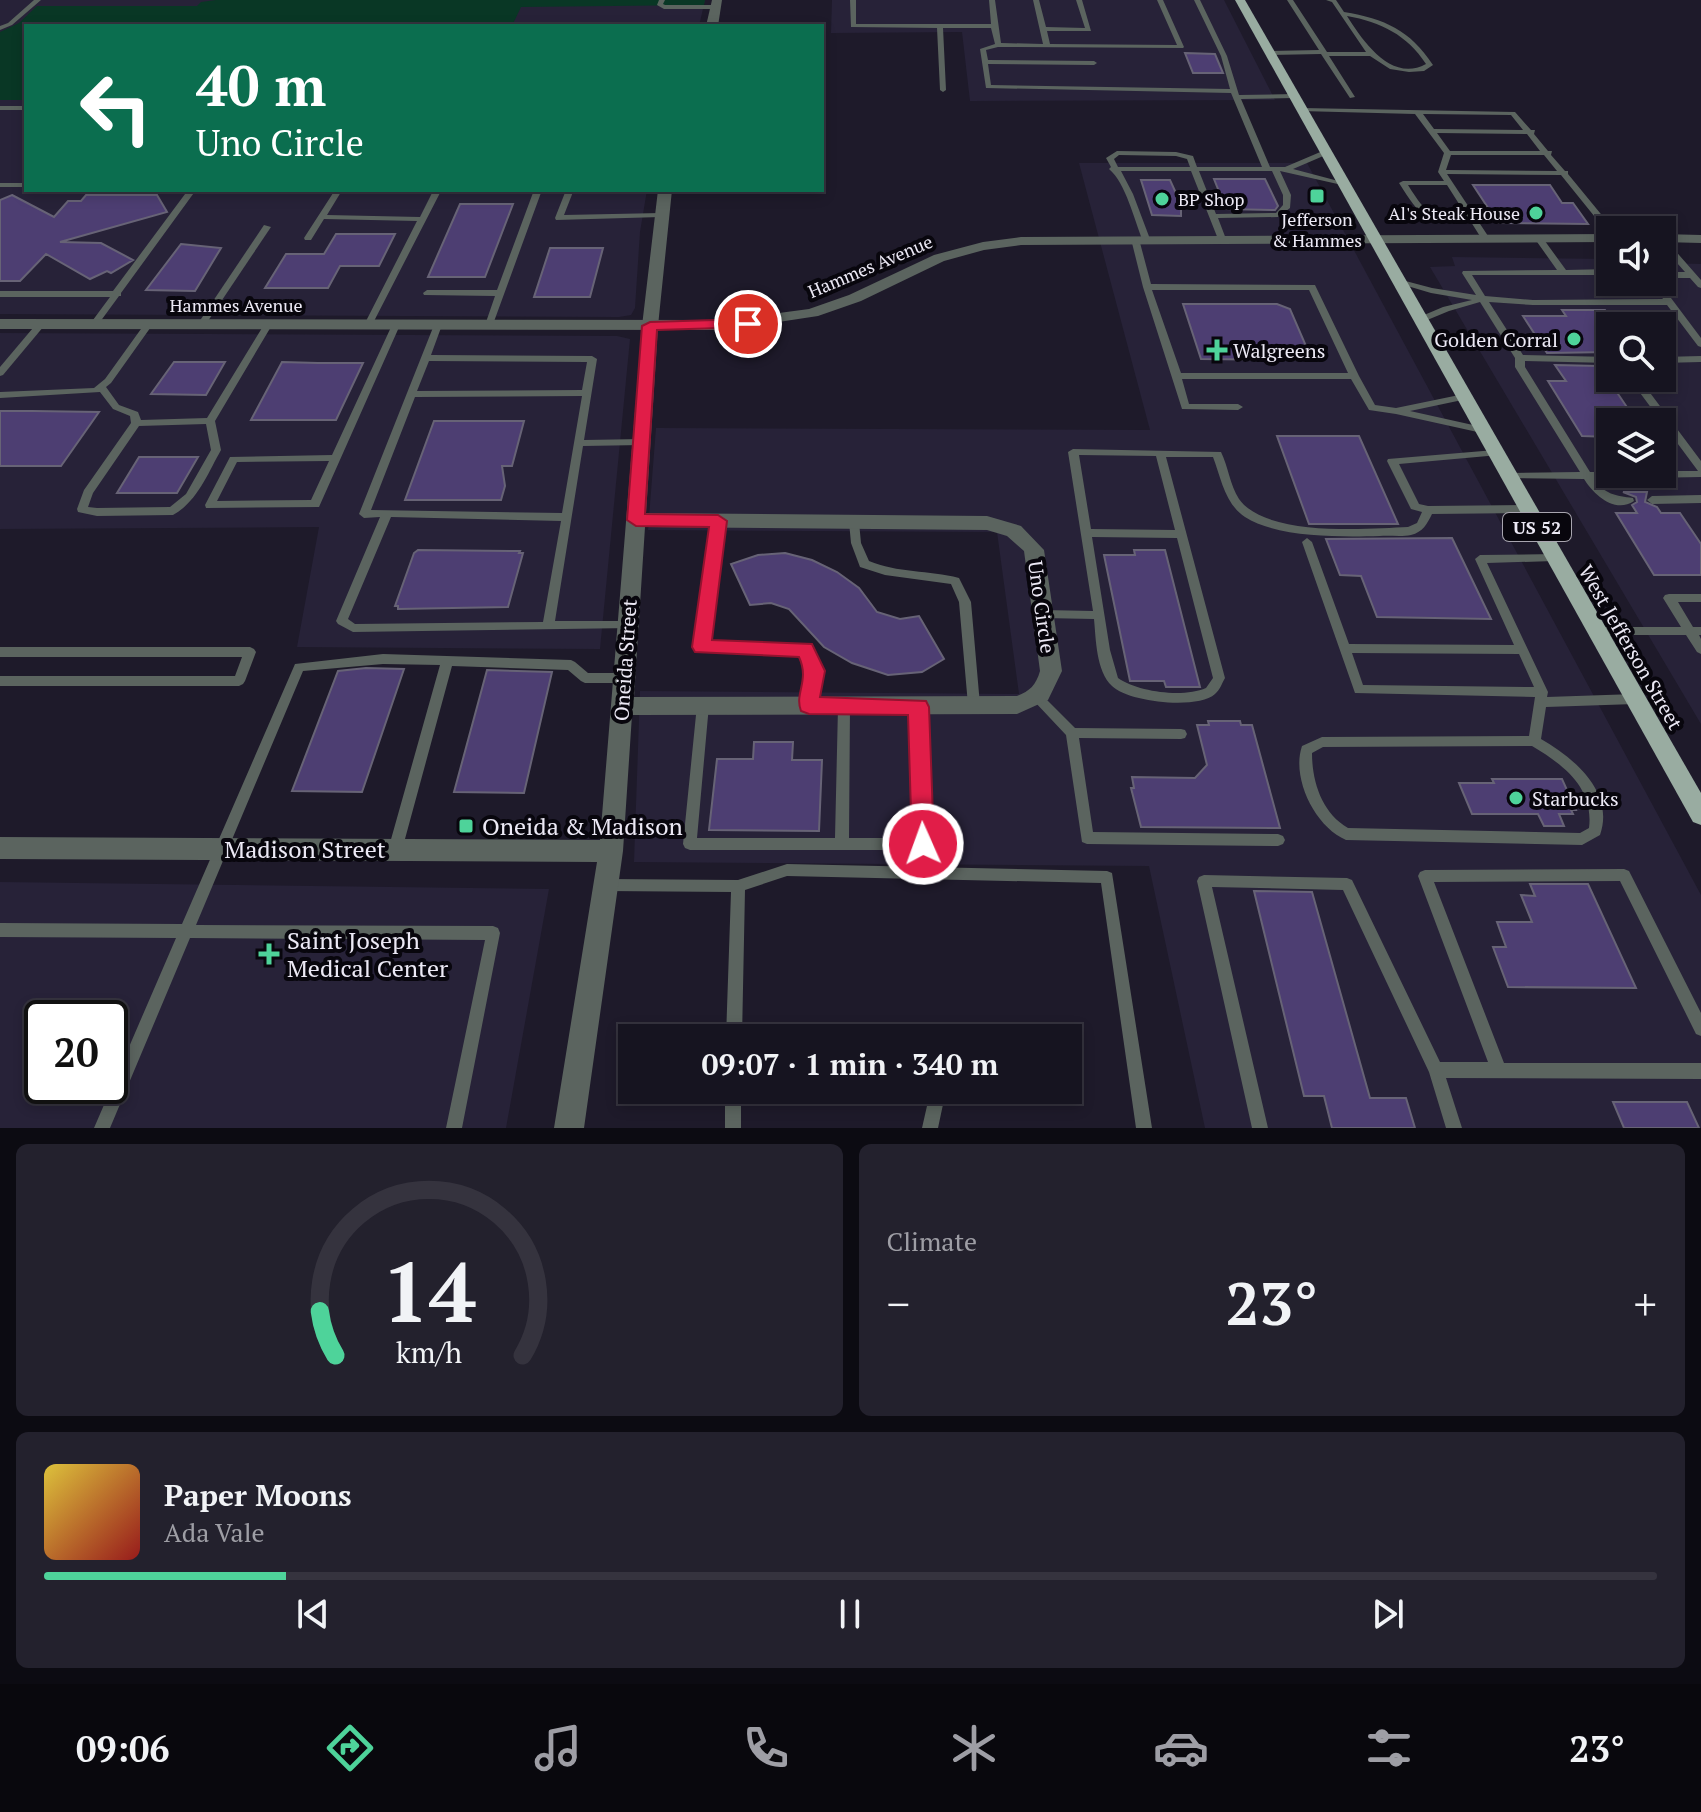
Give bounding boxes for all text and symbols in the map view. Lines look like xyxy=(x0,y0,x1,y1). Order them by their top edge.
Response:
text: 40 m xyxy=(196,48,326,122)
icon: left xyxy=(64,56,168,160)
text: Uno Circle xyxy=(196,119,364,166)
place label: BP Shop xyxy=(1178,187,1245,211)
marker: Jefferson & Hammes xyxy=(1308,187,1326,205)
marker: BP Shop xyxy=(1153,190,1171,208)
place label: Al's Steak House xyxy=(1388,201,1520,225)
marker: Al's Steak House xyxy=(1527,204,1545,222)
place label: Jefferson & Hammes xyxy=(1272,207,1362,252)
map controls xyxy=(1596,216,1676,488)
button: sound xyxy=(1596,216,1676,296)
street label: Hammes Avenue xyxy=(804,229,936,303)
pin xyxy=(714,290,782,358)
street label: Hammes Avenue xyxy=(169,293,303,317)
icon: arrive xyxy=(726,302,770,346)
button: search xyxy=(1596,312,1676,392)
place label: Golden Corral xyxy=(1434,326,1558,353)
marker: Golden Corral xyxy=(1565,330,1583,348)
place label: Walgreens xyxy=(1233,337,1325,364)
marker: Walgreens xyxy=(1208,341,1226,359)
button: layers xyxy=(1596,408,1676,488)
road number: US 52 xyxy=(1503,513,1571,541)
street label: Uno Circle xyxy=(1022,559,1062,655)
street label: West Jefferson Street xyxy=(1573,560,1690,735)
street label: Oneida Street xyxy=(607,598,643,722)
place label: Starbucks xyxy=(1532,785,1619,812)
marker: Starbucks xyxy=(1507,789,1525,807)
position arrow xyxy=(881,802,965,886)
place label: Oneida & Madison xyxy=(482,810,683,842)
marker: Oneida & Madison xyxy=(457,817,475,835)
street label: Madison Street xyxy=(224,833,386,865)
place label: Saint Joseph Medical Center xyxy=(287,924,449,984)
marker: Saint Joseph Medical Center xyxy=(258,943,280,965)
speed limit sign: 20 xyxy=(24,1000,128,1104)
text: 09:07 · 1 min · 340 m xyxy=(702,1044,998,1084)
text: Climate xyxy=(887,1224,977,1258)
text: 14 xyxy=(382,1236,476,1346)
text: 23° xyxy=(1225,1263,1318,1342)
text: − xyxy=(887,1274,910,1333)
text: + xyxy=(1634,1274,1657,1333)
text: km/h xyxy=(396,1333,462,1371)
text: Paper Moons xyxy=(164,1475,352,1515)
text: Ada Vale xyxy=(164,1515,265,1549)
icon: previous xyxy=(291,1592,335,1636)
icon: pause xyxy=(828,1592,872,1636)
icon: next xyxy=(1366,1592,1410,1636)
icon: directions xyxy=(322,1720,378,1776)
icon: music xyxy=(530,1720,586,1776)
icon: phone xyxy=(738,1720,794,1776)
icon: climate xyxy=(946,1720,1002,1776)
icon: car xyxy=(1153,1720,1209,1776)
icon: filters xyxy=(1361,1720,1417,1776)
text: 09:06 xyxy=(76,1725,170,1772)
text: 23° xyxy=(1569,1725,1625,1772)

